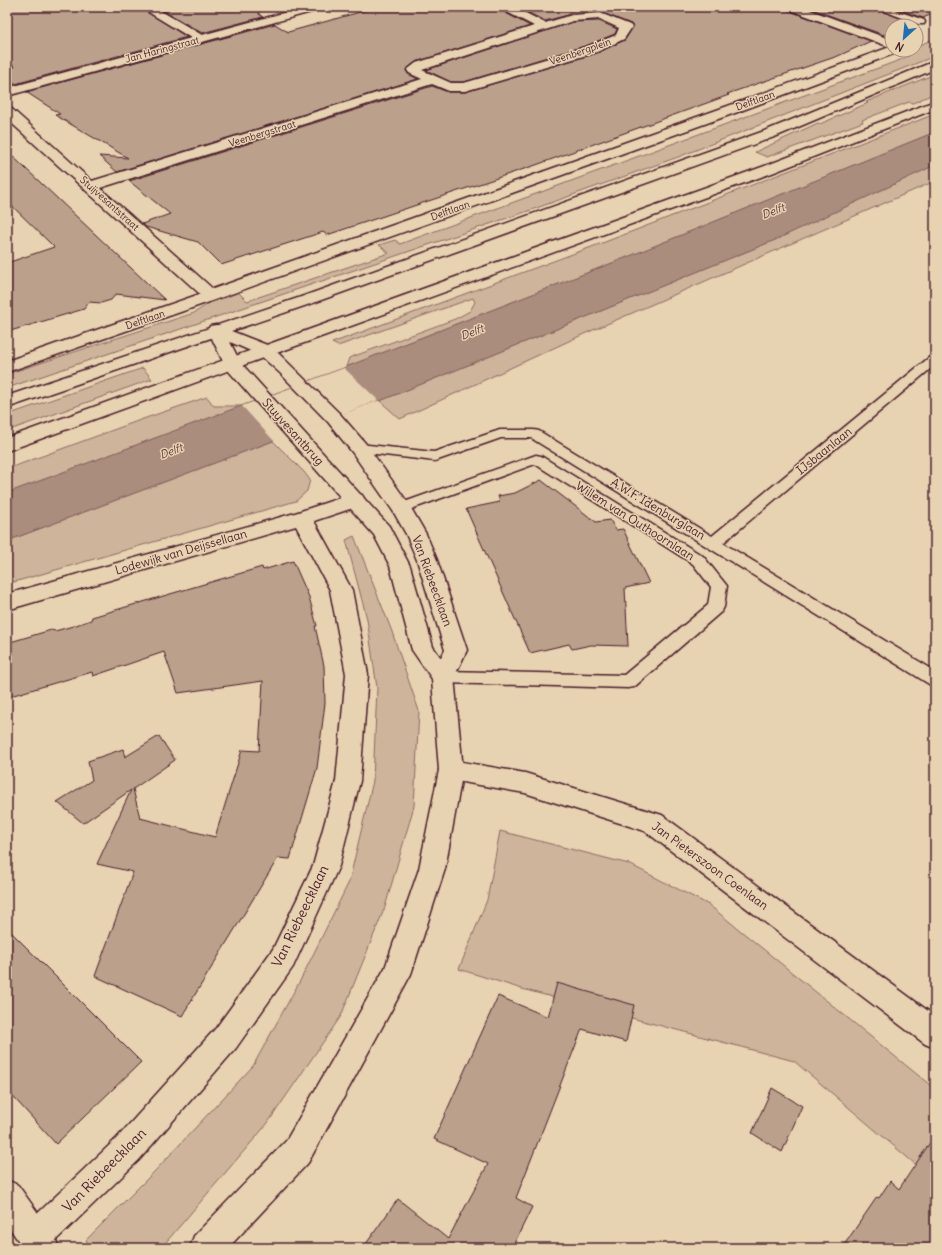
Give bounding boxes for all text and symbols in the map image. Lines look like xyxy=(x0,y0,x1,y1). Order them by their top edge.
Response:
north arrow xyxy=(884,18,924,58)
street label: Jan Haringstraat xyxy=(124,33,201,66)
street label: Veenbergplein xyxy=(548,35,613,68)
text: N xyxy=(893,39,906,55)
street label: Delftlaan xyxy=(734,87,777,114)
street label: Veenbergstraat xyxy=(227,117,298,150)
street label: Stuijvesantstraat xyxy=(77,173,142,234)
street label: Delftlaan xyxy=(429,197,472,224)
water label: Delft xyxy=(759,200,788,222)
street label: Delftlaan xyxy=(124,307,167,332)
water label: Delft xyxy=(458,321,487,343)
street label: Stuyvesantbrug xyxy=(259,395,327,468)
street label: IJsbaanlaan xyxy=(793,424,855,478)
water label: Delft xyxy=(158,440,186,462)
street label: A.W.F. Idenburglaan xyxy=(608,474,708,543)
street label: Willem van Outhoornlaan xyxy=(573,478,697,563)
street label: Lodewijk van Deijssellaan xyxy=(113,525,249,578)
street label: Van Riebeecklaan xyxy=(409,533,456,628)
street label: Jan Pieterszoon Coenlaan xyxy=(649,818,771,913)
street label: Van Riebeecklaan xyxy=(267,862,333,970)
street label: Van Riebeecklaan xyxy=(58,1124,150,1216)

